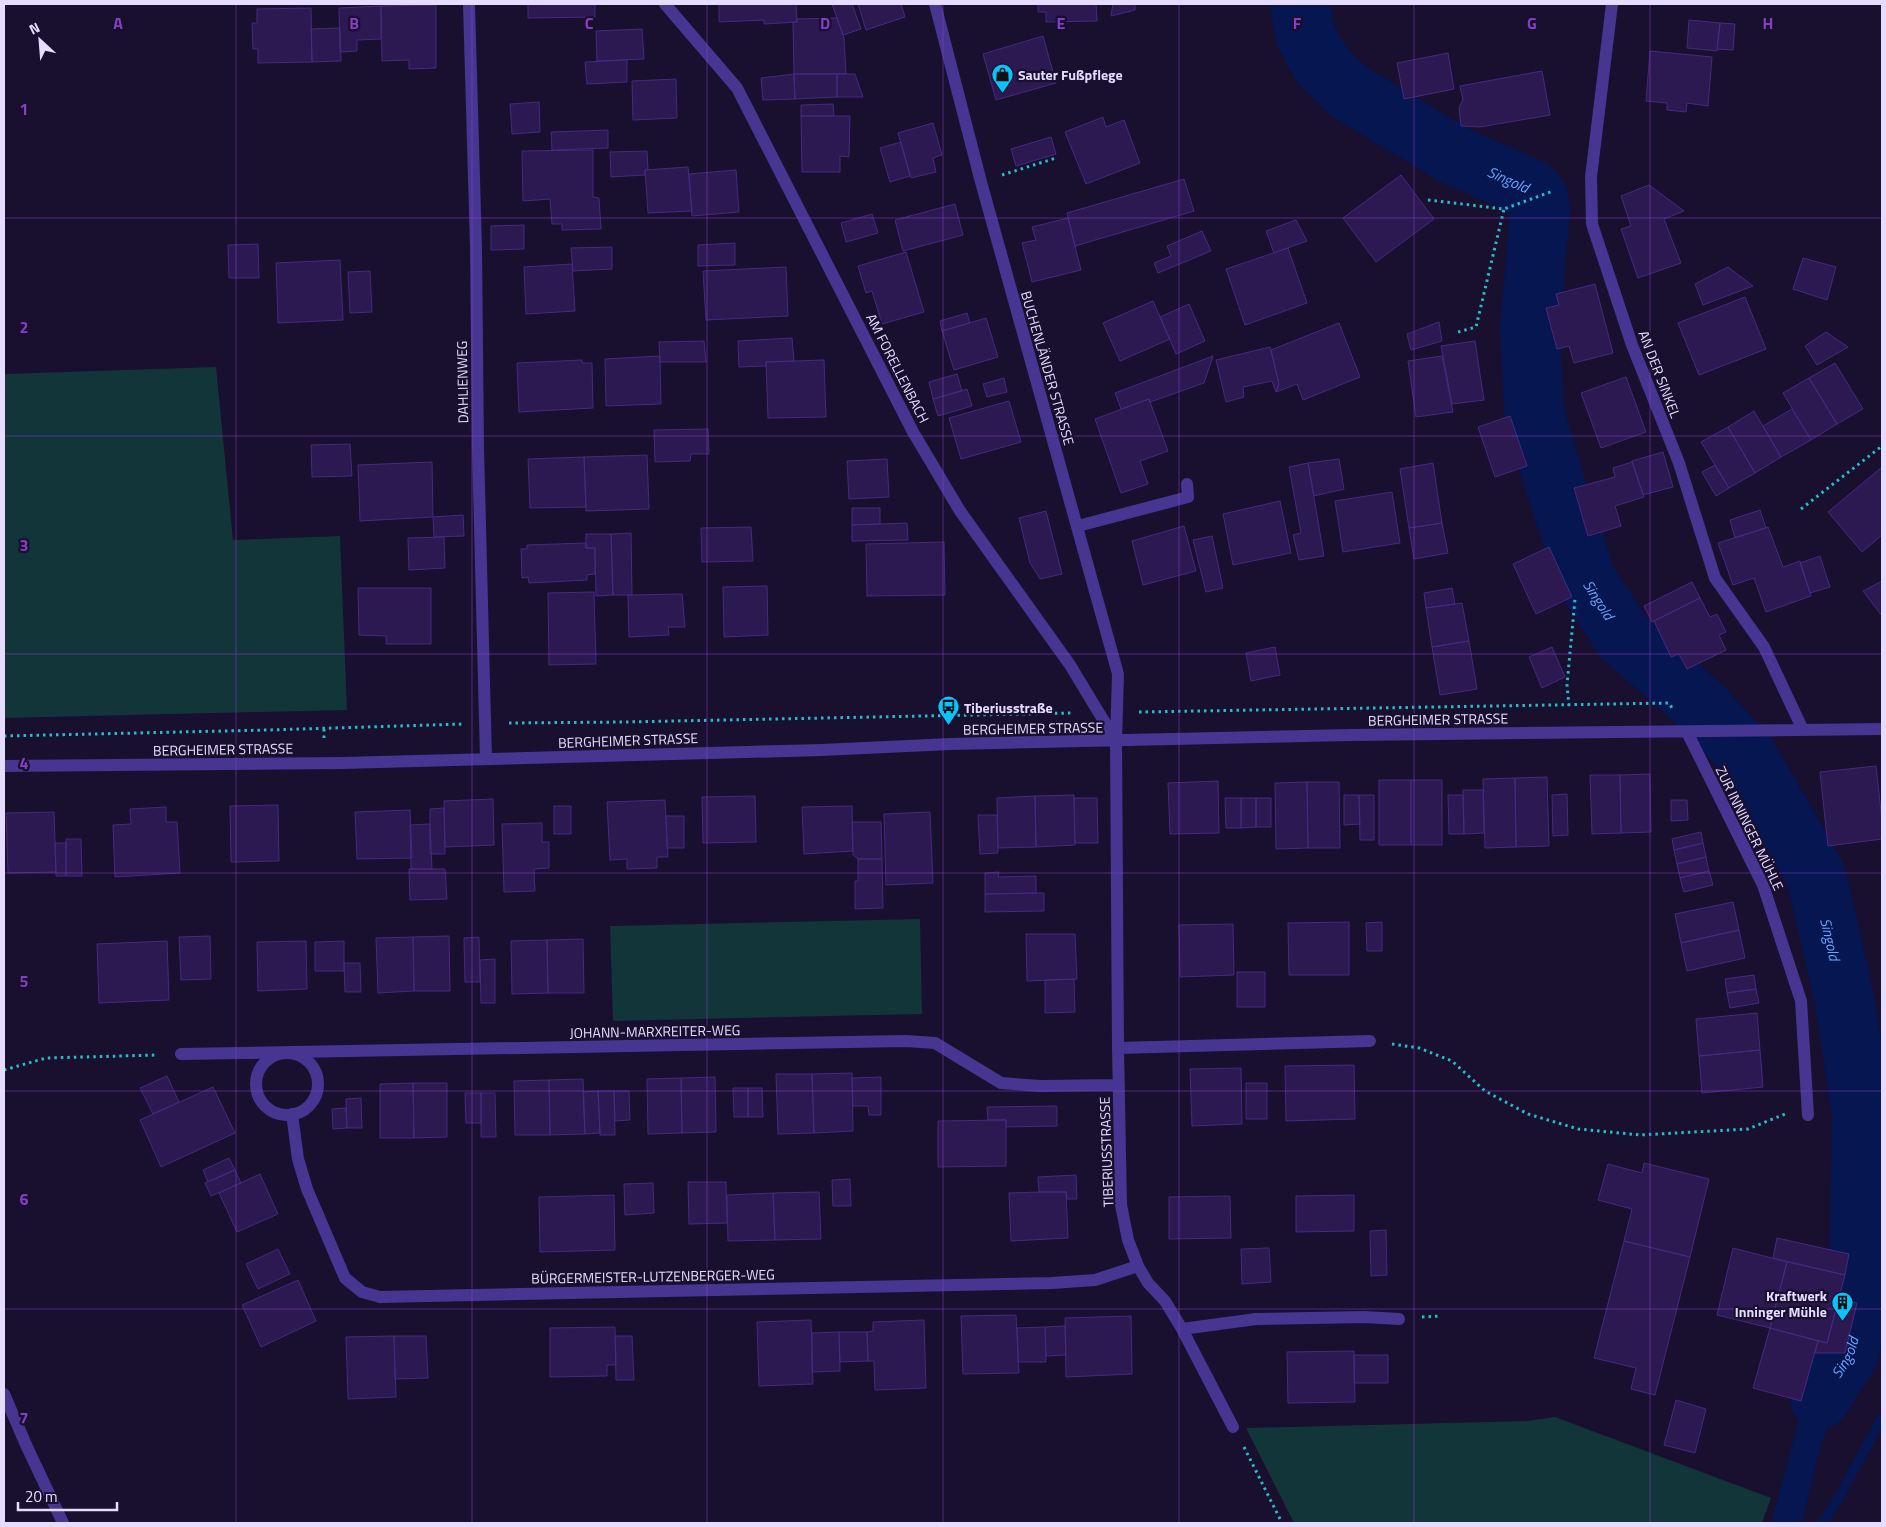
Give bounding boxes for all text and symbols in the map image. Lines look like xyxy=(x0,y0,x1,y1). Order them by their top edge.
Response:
text: A xyxy=(113,11,123,35)
text: B xyxy=(349,11,359,35)
text: C xyxy=(585,11,594,35)
text: D xyxy=(820,11,830,35)
text: E xyxy=(1057,11,1066,35)
text: F xyxy=(1293,11,1302,35)
text: G xyxy=(1527,11,1537,35)
text: H xyxy=(1763,11,1773,35)
north arrow xyxy=(15,15,65,65)
text: N xyxy=(25,16,43,39)
shop icon: Sauter Fußpflege xyxy=(990,62,1014,93)
place label: Sauter Fußpflege xyxy=(1018,64,1123,85)
text: 1 xyxy=(20,97,28,121)
water label: Singold xyxy=(1484,160,1534,199)
street label: BUCHENLÄNDER STRASSE xyxy=(1016,288,1080,448)
street label: AM FORELLENBACH xyxy=(861,310,935,426)
text: 2 xyxy=(20,315,28,339)
street label: AN DER SINKEL xyxy=(1634,327,1686,421)
street label: DAHLIENWEG xyxy=(451,340,473,424)
text: 3 xyxy=(20,533,28,557)
water label: Singold xyxy=(1578,575,1621,625)
bus stop icon: Tiberiusstraße xyxy=(936,695,960,726)
place label: Tiberiusstraße xyxy=(964,697,1053,718)
street label: BERGHEIMER STRASSE xyxy=(1368,707,1508,731)
street label: BERGHEIMER STRASSE xyxy=(963,716,1103,740)
street label: BERGHEIMER STRASSE xyxy=(558,727,699,753)
street label: BERGHEIMER STRASSE xyxy=(153,737,293,761)
text: 4 xyxy=(20,751,29,775)
street label: ZUR INNINGER MÜHLE xyxy=(1711,762,1789,894)
water label: Singold xyxy=(1815,915,1847,964)
text: 5 xyxy=(20,969,29,993)
street label: JOHANN-MARXREITER-WEG xyxy=(570,1019,740,1043)
street label: TIBERIUSSTRASSE xyxy=(1094,1096,1118,1208)
text: 6 xyxy=(20,1187,29,1211)
street label: BÜRGERMEISTER-LUTZENBERGER-WEG xyxy=(531,1263,775,1289)
place label: Kraftwerk Inninger Mühle xyxy=(1735,1285,1828,1322)
building icon: Kraftwerk Inninger Mühle xyxy=(1831,1291,1855,1322)
water label: Singold xyxy=(1825,1333,1865,1382)
text: 7 xyxy=(20,1406,28,1430)
scale bar xyxy=(18,1480,116,1512)
text: 20 m xyxy=(25,1485,58,1508)

